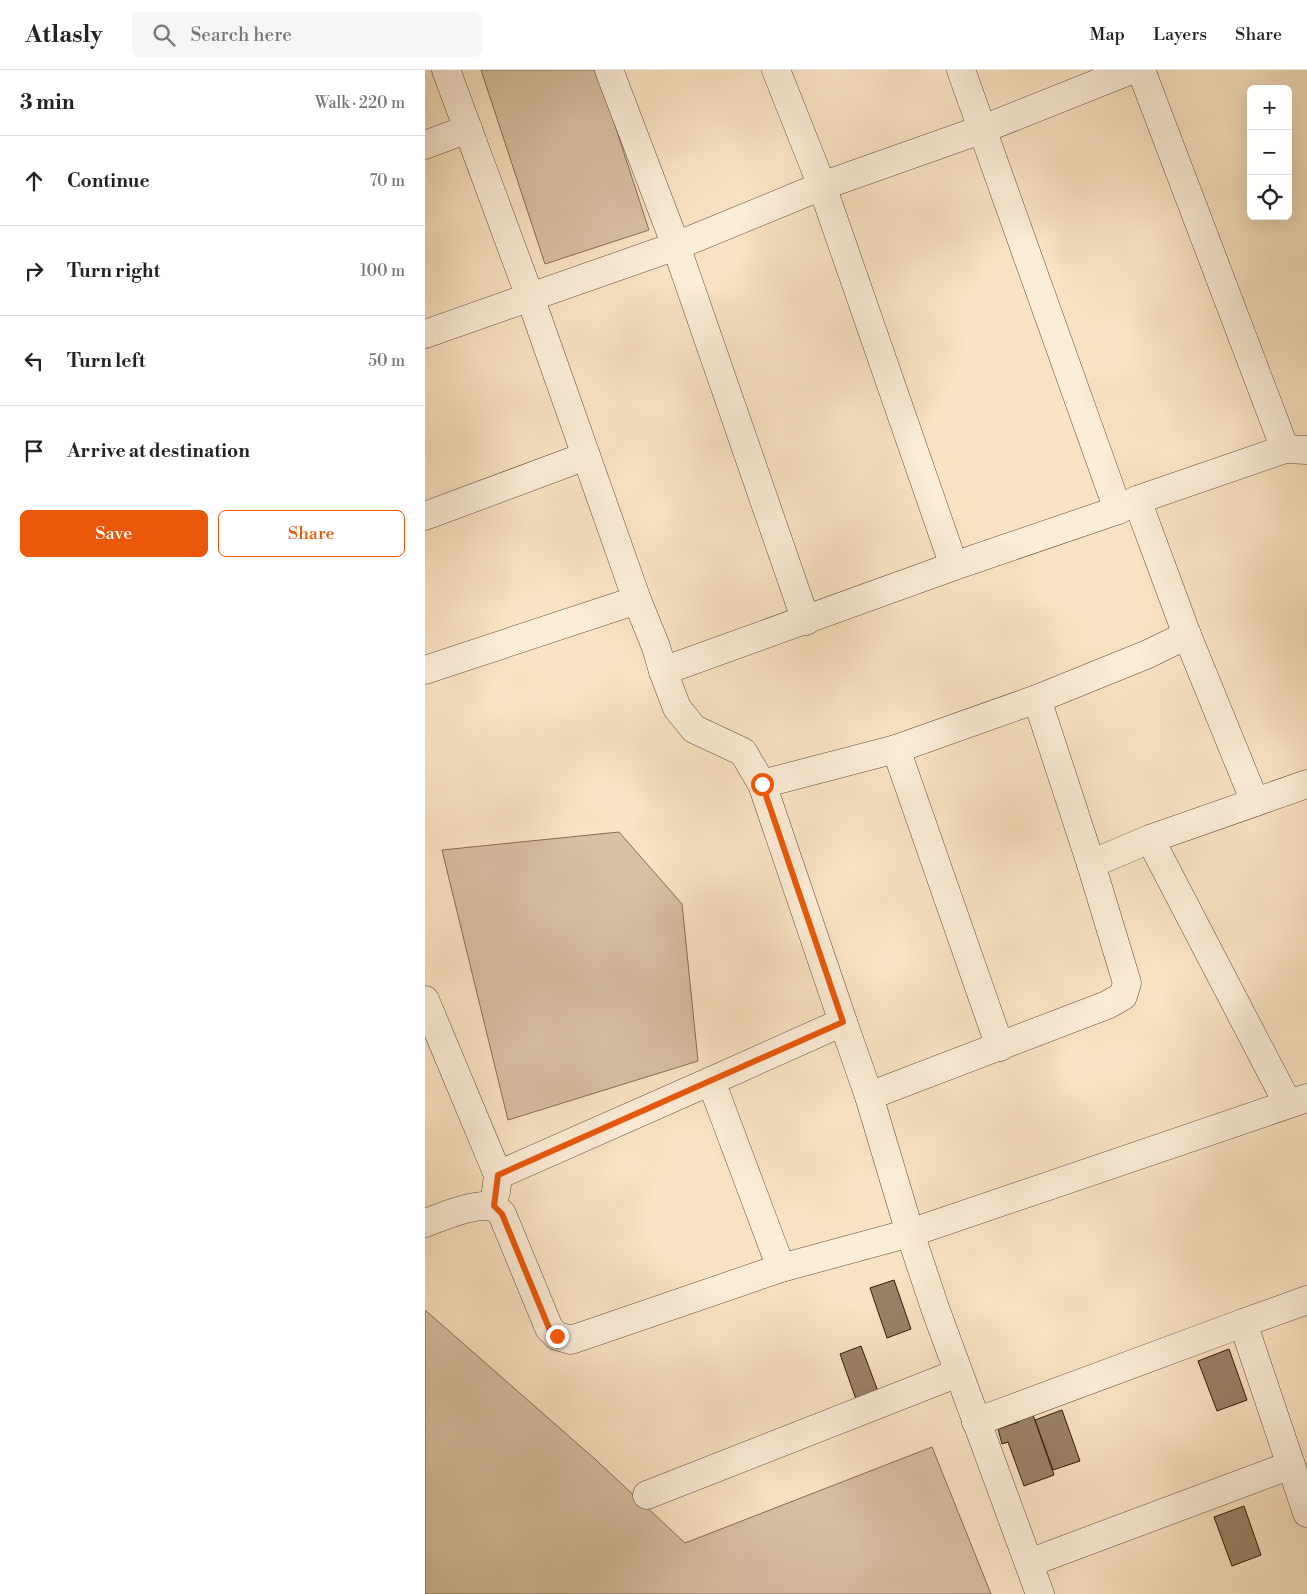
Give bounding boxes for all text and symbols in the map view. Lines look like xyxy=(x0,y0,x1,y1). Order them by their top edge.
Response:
search box xyxy=(132,12,482,57)
text: Atlasly xyxy=(25,20,102,50)
icon: search xyxy=(150,21,178,49)
text: Search here xyxy=(190,23,292,47)
text: Map xyxy=(1090,23,1125,46)
text: Layers xyxy=(1153,23,1207,46)
text: Share xyxy=(1235,23,1282,46)
map controls xyxy=(1247,85,1292,220)
button: + xyxy=(1247,85,1292,130)
text: 3 min xyxy=(20,90,75,116)
text: Walk · 220 m xyxy=(315,93,405,113)
button: − xyxy=(1247,130,1292,175)
icon: ahead xyxy=(20,167,48,195)
text: Continue xyxy=(67,169,150,193)
text: 70 m xyxy=(369,171,405,191)
button: locate xyxy=(1247,175,1292,220)
icon: right xyxy=(20,257,48,285)
text: Turn right xyxy=(67,259,160,283)
text: 100 m xyxy=(360,261,405,281)
icon: left xyxy=(20,347,48,375)
text: Turn left xyxy=(67,349,146,373)
text: 50 m xyxy=(368,351,405,371)
icon: arrive xyxy=(20,437,48,465)
text: Arrive at destination xyxy=(67,439,250,463)
button: Save xyxy=(20,510,208,557)
button: Share xyxy=(218,510,405,557)
route start xyxy=(751,773,774,796)
route end xyxy=(546,1325,569,1348)

